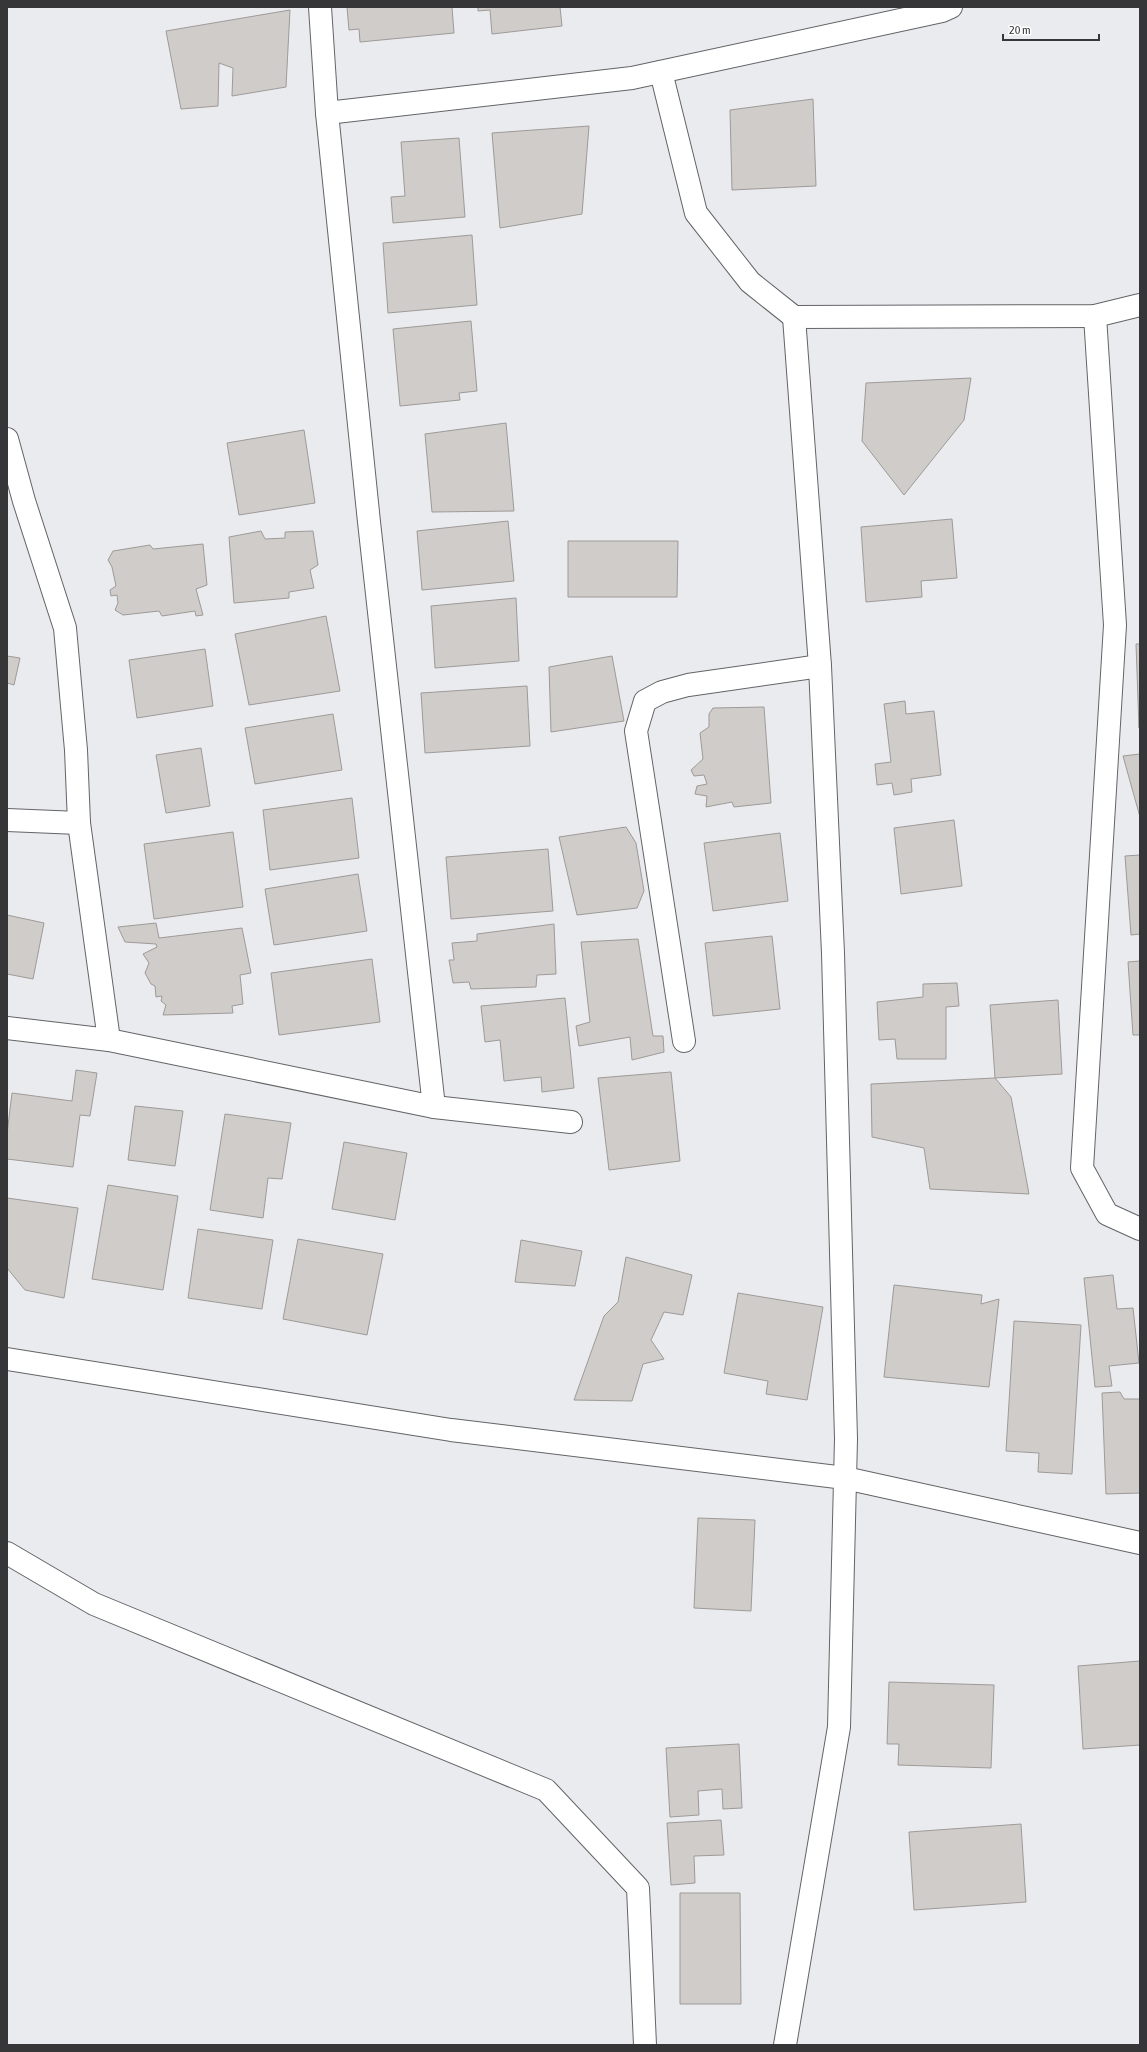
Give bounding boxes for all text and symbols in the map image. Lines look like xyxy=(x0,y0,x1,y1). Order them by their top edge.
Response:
scale bar xyxy=(1003,16,1099,42)
text: 20 m xyxy=(1009,23,1031,37)

